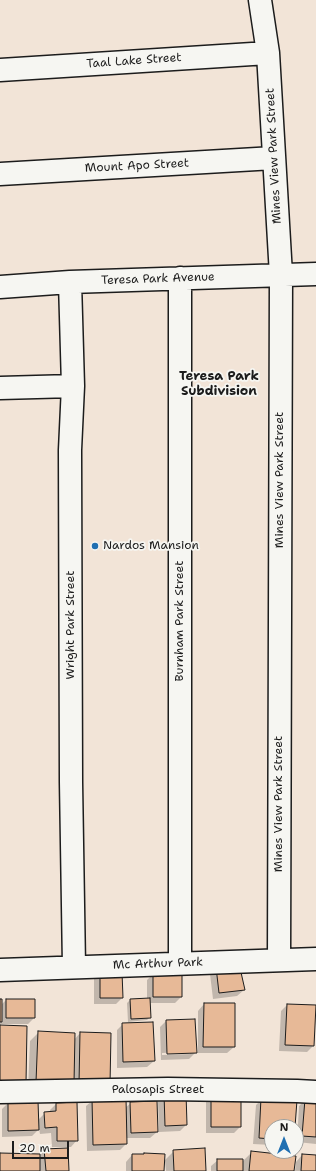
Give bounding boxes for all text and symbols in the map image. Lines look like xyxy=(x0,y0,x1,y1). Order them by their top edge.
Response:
street label: Taal Lake Street xyxy=(86,51,182,71)
street label: Mines View Park Street xyxy=(263,88,285,224)
street label: Mount Apo Street xyxy=(85,156,189,176)
street label: Teresa Park Avenue xyxy=(101,270,215,288)
district label: Teresa Park Subdivision xyxy=(179,369,259,400)
street label: Mines View Park Street xyxy=(273,412,287,548)
place label: Nardos Mansion xyxy=(103,539,199,553)
marker: Nardos Mansion xyxy=(90,541,100,551)
street label: Burnham Park Street xyxy=(173,561,187,681)
street label: Wright Park Street xyxy=(64,571,78,679)
street label: Mines View Park Street xyxy=(272,736,286,872)
street label: Mc Arthur Park xyxy=(113,955,203,973)
street label: Palosapis Street xyxy=(112,1083,204,1097)
north arrow xyxy=(264,1119,304,1159)
text: N xyxy=(280,1120,288,1135)
scale bar xyxy=(14,1133,71,1159)
text: 20 m xyxy=(19,1140,50,1156)

